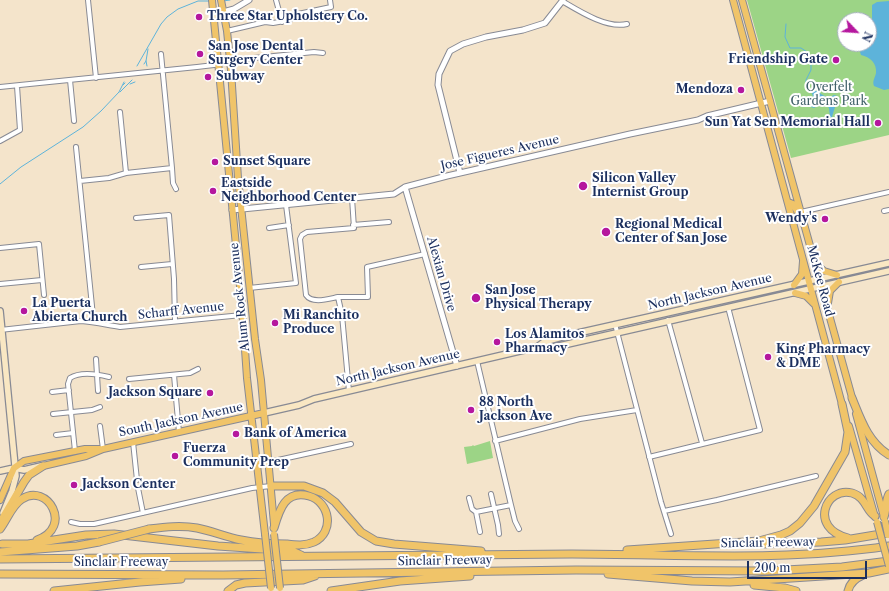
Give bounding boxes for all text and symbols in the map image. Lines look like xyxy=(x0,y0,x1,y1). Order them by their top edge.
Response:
place label: Three Star Upholstery Co. xyxy=(207,10,368,24)
marker: Three Star Upholstery Co. xyxy=(194,12,204,22)
north arrow xyxy=(837,12,877,52)
text: N xyxy=(859,29,875,44)
place label: San Jose Dental Surgery Center xyxy=(208,40,304,68)
marker: San Jose Dental Surgery Center xyxy=(195,49,205,59)
place label: Friendship Gate xyxy=(728,53,828,67)
marker: Friendship Gate xyxy=(831,55,841,65)
place label: Subway xyxy=(216,70,264,84)
marker: Subway xyxy=(203,72,213,82)
park label: Overfelt Gardens Park xyxy=(791,81,867,109)
place label: Mendoza xyxy=(676,83,733,97)
marker: Mendoza xyxy=(736,85,746,95)
place label: Sun Yat Sen Memorial Hall xyxy=(705,116,870,130)
marker: Sun Yat Sen Memorial Hall xyxy=(873,118,883,128)
street label: Jose Figueres Avenue xyxy=(439,132,561,174)
place label: Sunset Square xyxy=(223,155,311,169)
marker: Sunset Square xyxy=(210,157,220,167)
place label: Silicon Valley Internist Group xyxy=(592,172,688,200)
place label: Eastside Neighborhood Center xyxy=(221,177,356,205)
marker: Silicon Valley Internist Group xyxy=(577,180,589,192)
marker: Eastside Neighborhood Center xyxy=(208,186,218,196)
place label: Wendy's xyxy=(765,212,817,226)
marker: Wendy's xyxy=(820,214,830,224)
place label: Regional Medical Center of San Jose xyxy=(615,218,727,246)
marker: Regional Medical Center of San Jose xyxy=(600,226,612,238)
street label: Alexian Drive xyxy=(423,235,459,313)
street label: Alum Rock Avenue xyxy=(227,242,253,352)
street label: McKee Road xyxy=(804,244,836,318)
street label: North Jackson Avenue xyxy=(647,271,773,313)
place label: San Jose Physical Therapy xyxy=(485,284,592,312)
marker: San Jose Physical Therapy xyxy=(470,292,482,304)
place label: La Puerta Abierta Church xyxy=(32,297,128,325)
street label: Scharff Avenue xyxy=(137,299,225,323)
marker: La Puerta Abierta Church xyxy=(19,306,29,316)
place label: Mi Ranchito Produce xyxy=(283,309,359,337)
marker: Mi Ranchito Produce xyxy=(270,318,280,328)
place label: Los Alamitos Pharmacy xyxy=(505,328,584,356)
marker: Los Alamitos Pharmacy xyxy=(492,337,502,347)
place label: King Pharmacy & DME xyxy=(776,343,870,371)
street label: North Jackson Avenue xyxy=(335,347,461,389)
marker: King Pharmacy & DME xyxy=(763,352,773,362)
place label: Jackson Square xyxy=(108,386,202,400)
marker: Jackson Square xyxy=(205,388,215,398)
place label: 88 North Jackson Ave xyxy=(479,396,552,424)
street label: South Jackson Avenue xyxy=(118,400,244,440)
marker: 88 North Jackson Ave xyxy=(466,405,476,415)
place label: Bank of America xyxy=(244,427,347,441)
marker: Bank of America xyxy=(231,429,241,439)
place label: Fuerza Community Prep xyxy=(183,442,289,470)
marker: Fuerza Community Prep xyxy=(170,451,180,461)
place label: Jackson Center xyxy=(82,478,175,492)
marker: Jackson Center xyxy=(69,480,79,490)
street label: Sinclair Freeway xyxy=(721,535,815,551)
street label: Sinclair Freeway xyxy=(398,553,492,569)
scale bar xyxy=(749,553,869,579)
street label: Sinclair Freeway xyxy=(74,556,168,570)
text: 200 m xyxy=(754,560,791,575)

